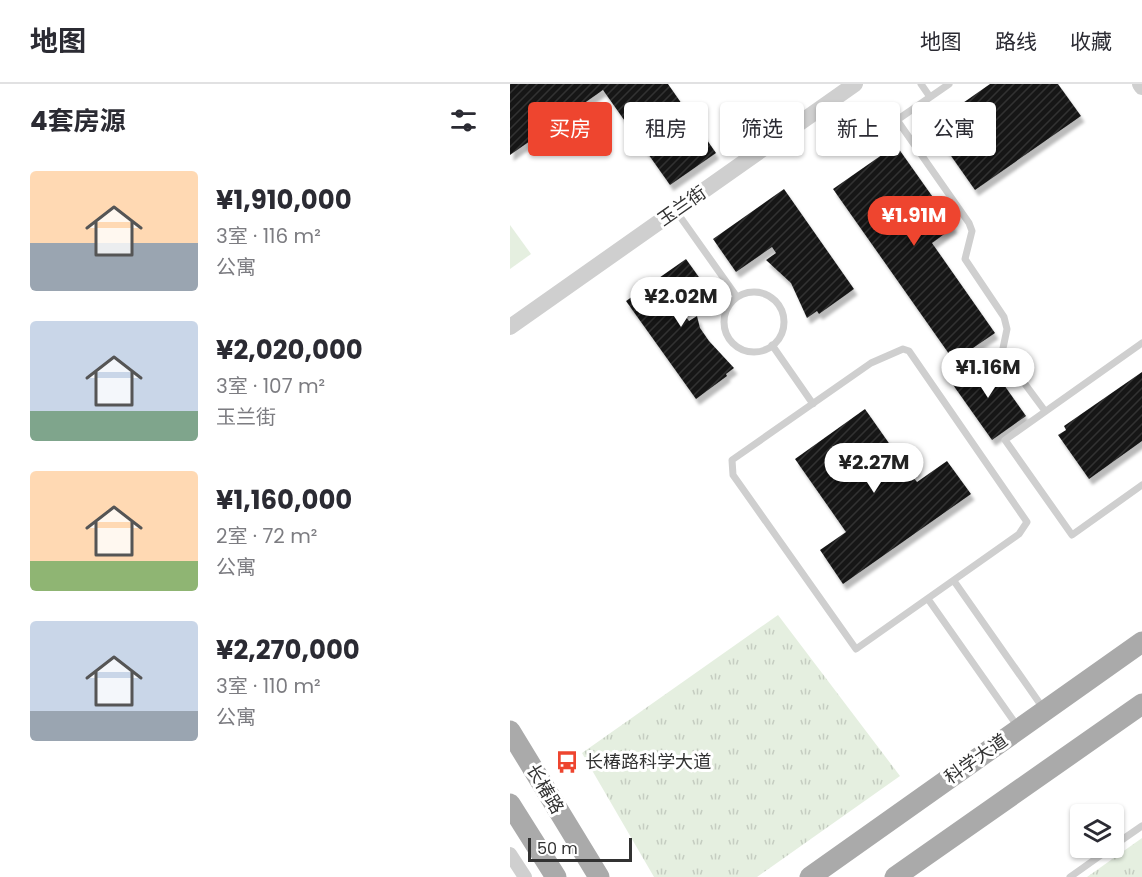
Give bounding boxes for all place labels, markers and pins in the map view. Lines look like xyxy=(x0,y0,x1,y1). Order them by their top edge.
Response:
pin: ¥1.91M xyxy=(865,196,963,247)
pin: ¥2.02M xyxy=(632,277,730,328)
pin: ¥1.16M xyxy=(939,348,1037,399)
pin: ¥2.27M xyxy=(825,443,923,494)
bus stop icon: 长椿路科学大道 xyxy=(554,749,580,775)
place label: 长椿路科学大道 xyxy=(585,749,711,774)

